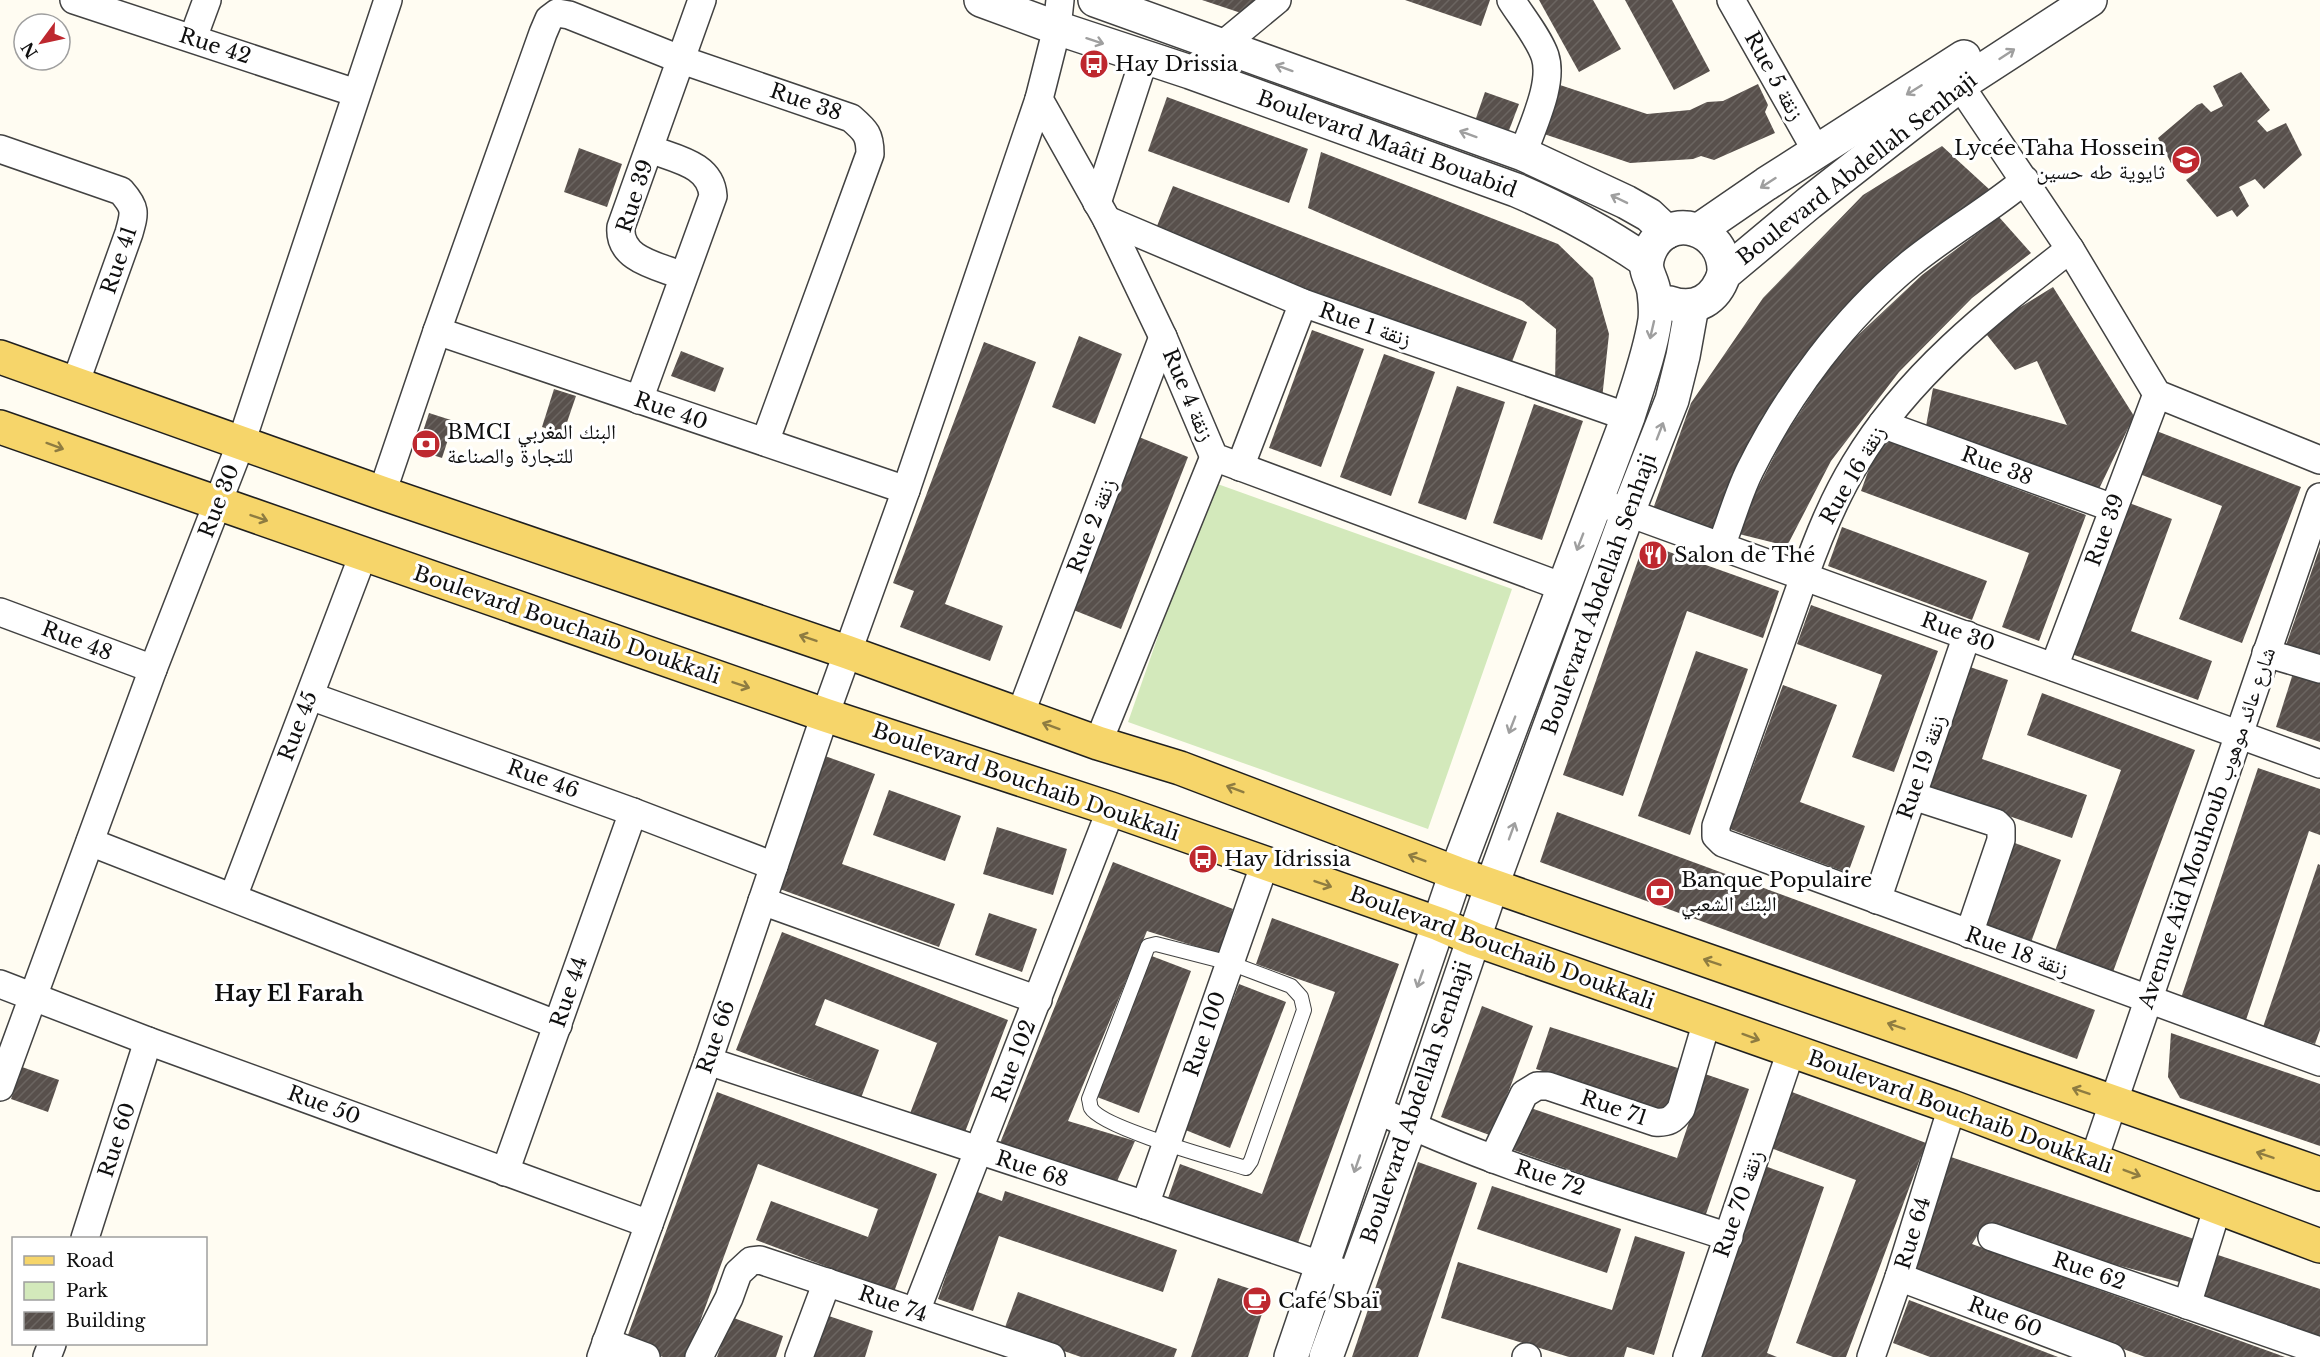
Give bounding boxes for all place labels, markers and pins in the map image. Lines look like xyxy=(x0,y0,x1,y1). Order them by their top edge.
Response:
bus stop icon: Hay Drissia xyxy=(1078,48,1110,80)
place label: Hay Drissia xyxy=(1115,51,1238,77)
place label: Lycée Taha Hossein ثايوية طه حسين xyxy=(1954,135,2165,185)
school or university icon: Lycée Taha Hossein ثايوية طه حسين xyxy=(2170,144,2202,176)
place label: BMCI البنك المغربي للتجارة والصناعة xyxy=(447,419,616,469)
bank icon: BMCI البنك المغربي للتجارة والصناعة xyxy=(410,428,442,460)
restaurant icon: Salon de Thé xyxy=(1637,539,1669,571)
place label: Salon de Thé xyxy=(1674,542,1815,568)
bus stop icon: Hay Idrissia xyxy=(1187,843,1219,875)
place label: Hay Idrissia xyxy=(1224,846,1351,872)
place label: Banque Populaire البنك الشعبي xyxy=(1681,867,1872,920)
bank icon: Banque Populaire البنك الشعبي xyxy=(1644,876,1676,908)
cafe icon: Café Sbaï xyxy=(1241,1285,1273,1317)
place label: Café Sbaï xyxy=(1278,1288,1379,1314)

